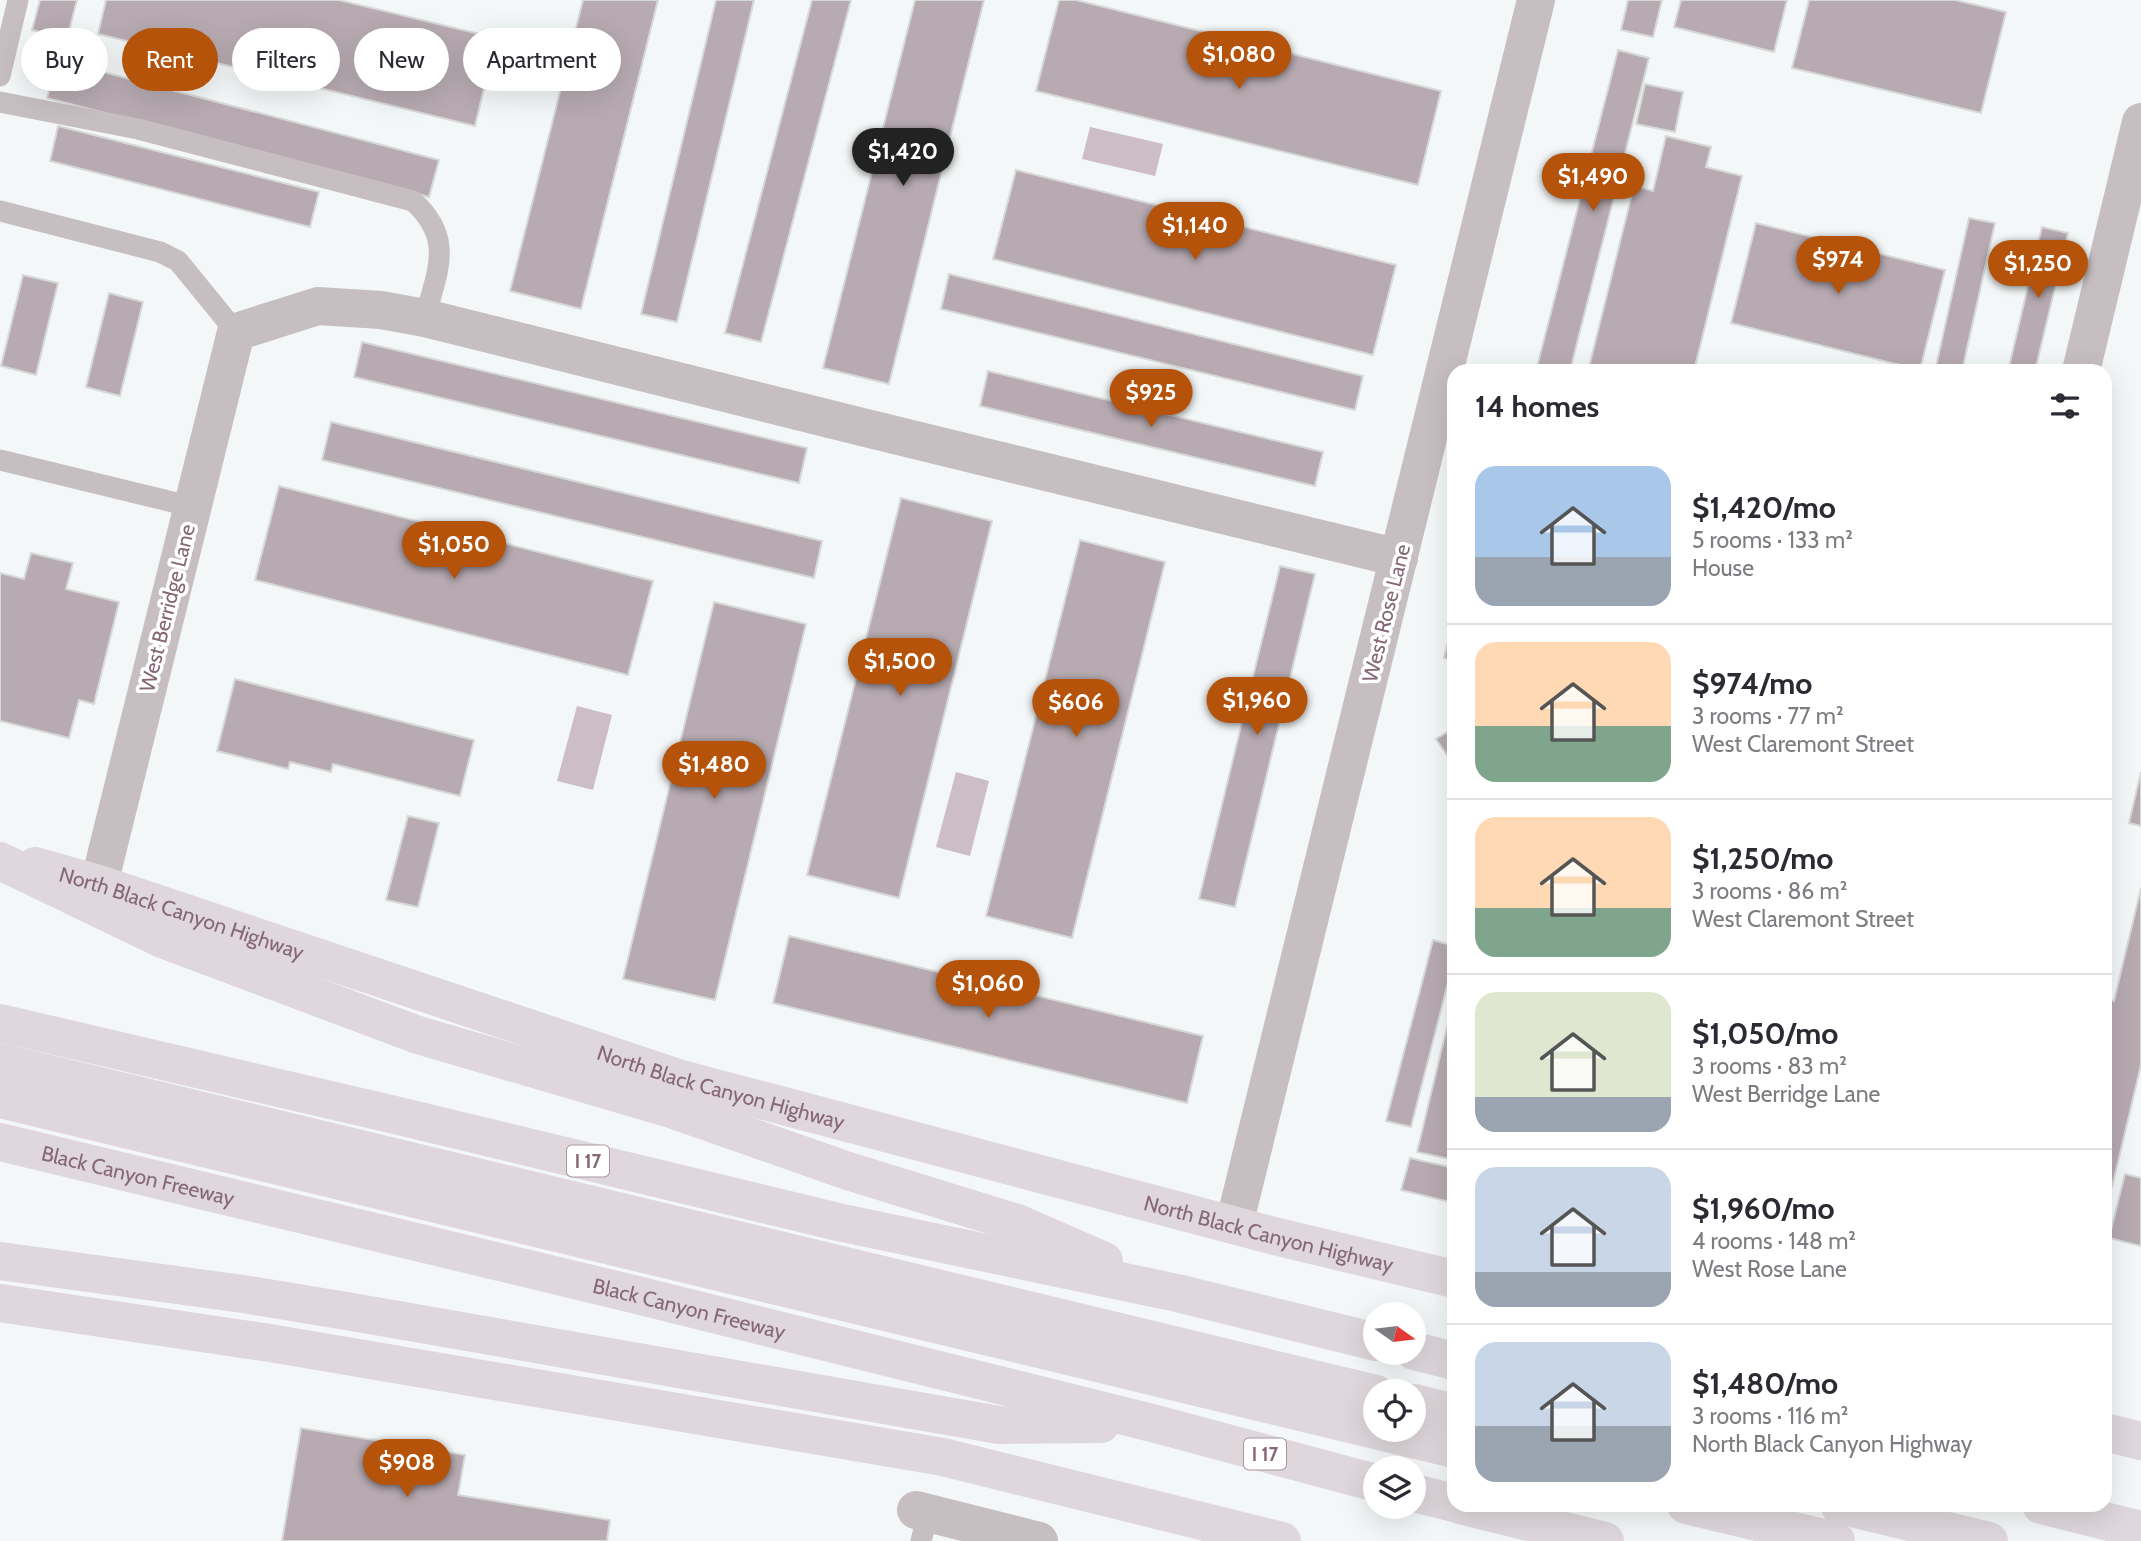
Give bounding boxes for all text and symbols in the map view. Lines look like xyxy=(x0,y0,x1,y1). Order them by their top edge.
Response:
chip: Buy xyxy=(21,28,108,91)
chip: Rent xyxy=(122,28,218,91)
chip: Filters xyxy=(232,28,340,91)
chip: New xyxy=(354,28,449,91)
chip: Apartment xyxy=(463,28,621,91)
pin: $1,080 xyxy=(1182,32,1296,91)
text: $1,080 xyxy=(1202,40,1276,68)
pin: $1,420 xyxy=(846,128,960,188)
text: $1,420 xyxy=(868,137,938,165)
pin: $1,490 xyxy=(1536,154,1650,213)
text: $1,490 xyxy=(1558,162,1628,190)
pin: $1,140 xyxy=(1138,202,1252,262)
text: $1,140 xyxy=(1162,211,1228,239)
pin: $974 xyxy=(1797,236,1879,296)
pin: $1,250 xyxy=(1981,240,2095,300)
text: $974 xyxy=(1812,245,1864,273)
text: $1,250 xyxy=(2004,249,2072,277)
pin: $925 xyxy=(1110,370,1192,429)
text: $925 xyxy=(1126,378,1176,406)
icon: filters xyxy=(2046,387,2084,425)
text: 14 homes xyxy=(1475,388,1599,425)
text: $1,420/mo xyxy=(1692,489,1836,526)
icon: home xyxy=(1531,494,1615,578)
street label: West Berridge Lane xyxy=(134,521,200,694)
pin: $1,050 xyxy=(397,522,511,581)
text: 5 rooms · 133 m² xyxy=(1692,526,1853,554)
text: $1,050 xyxy=(418,530,490,558)
street label: West Rose Lane xyxy=(1357,541,1415,685)
text: House xyxy=(1692,554,1754,582)
pin: $1,500 xyxy=(843,638,957,698)
text: $1,500 xyxy=(864,647,936,675)
text: $974/mo xyxy=(1692,665,1812,702)
icon: home xyxy=(1531,670,1615,754)
pin: $1,960 xyxy=(1200,678,1314,737)
pin: $606 xyxy=(1035,680,1117,739)
text: $1,960 xyxy=(1223,686,1291,714)
text: $606 xyxy=(1048,688,1104,716)
text: 3 rooms · 77 m² xyxy=(1692,702,1844,730)
text: West Claremont Street xyxy=(1692,730,1914,758)
pin: $1,480 xyxy=(657,742,771,801)
text: $1,480 xyxy=(678,750,750,778)
text: $1,250/mo xyxy=(1692,840,1833,877)
icon: home xyxy=(1531,845,1615,929)
street label: North Black Canyon Highway xyxy=(57,861,308,964)
text: 3 rooms · 86 m² xyxy=(1692,877,1847,905)
text: West Claremont Street xyxy=(1692,905,1914,933)
pin: $1,060 xyxy=(931,960,1045,1020)
text: $1,060 xyxy=(952,969,1024,997)
text: $1,050/mo xyxy=(1692,1015,1838,1052)
icon: home xyxy=(1531,1020,1615,1104)
street label: North Black Canyon Highway xyxy=(594,1039,848,1134)
text: 3 rooms · 83 m² xyxy=(1692,1052,1847,1080)
text: West Berridge Lane xyxy=(1692,1080,1880,1108)
street label: Black Canyon Freeway xyxy=(39,1140,237,1210)
road number: I 17 xyxy=(567,1146,609,1176)
street label: North Black Canyon Highway xyxy=(1141,1190,1396,1277)
text: $1,960/mo xyxy=(1692,1190,1835,1227)
icon: home xyxy=(1531,1195,1615,1279)
text: 4 rooms · 148 m² xyxy=(1692,1227,1856,1255)
text: West Rose Lane xyxy=(1692,1255,1847,1283)
street label: Black Canyon Freeway xyxy=(590,1272,789,1344)
north arrow xyxy=(1363,1302,1426,1365)
map controls xyxy=(1363,1302,1426,1519)
text: $1,480/mo xyxy=(1692,1365,1838,1402)
icon: home xyxy=(1531,1370,1615,1454)
button: locate xyxy=(1363,1379,1426,1442)
text: 3 rooms · 116 m² xyxy=(1692,1402,1848,1430)
text: North Black Canyon Highway xyxy=(1692,1430,1972,1458)
road number: I 17 xyxy=(1244,1438,1286,1470)
pin: $908 xyxy=(366,1440,448,1499)
text: $908 xyxy=(379,1448,435,1476)
button: layers xyxy=(1363,1456,1426,1519)

